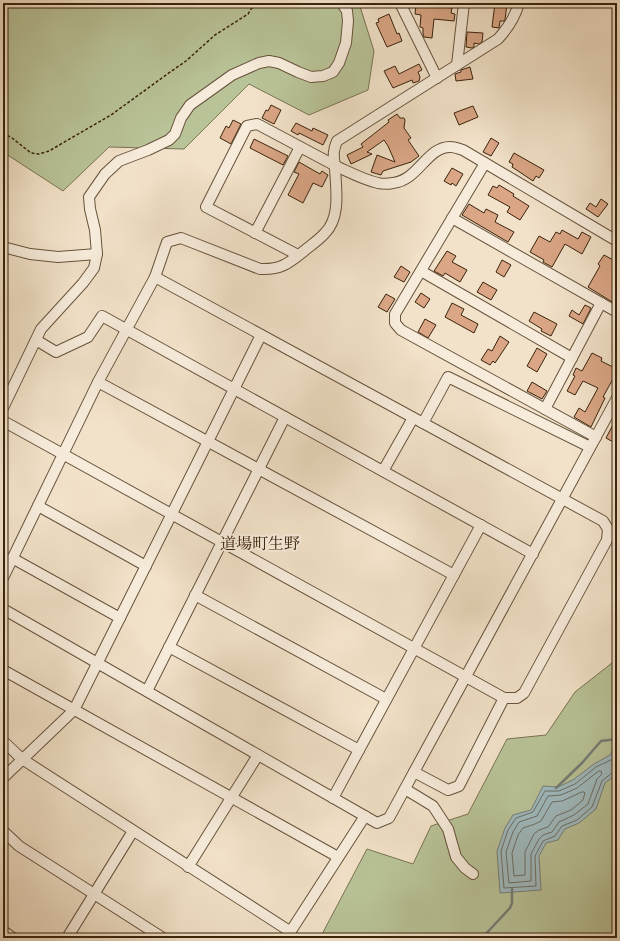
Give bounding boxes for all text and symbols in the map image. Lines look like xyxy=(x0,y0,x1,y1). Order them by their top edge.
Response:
district label: 道場町生野 xyxy=(220,535,300,553)

